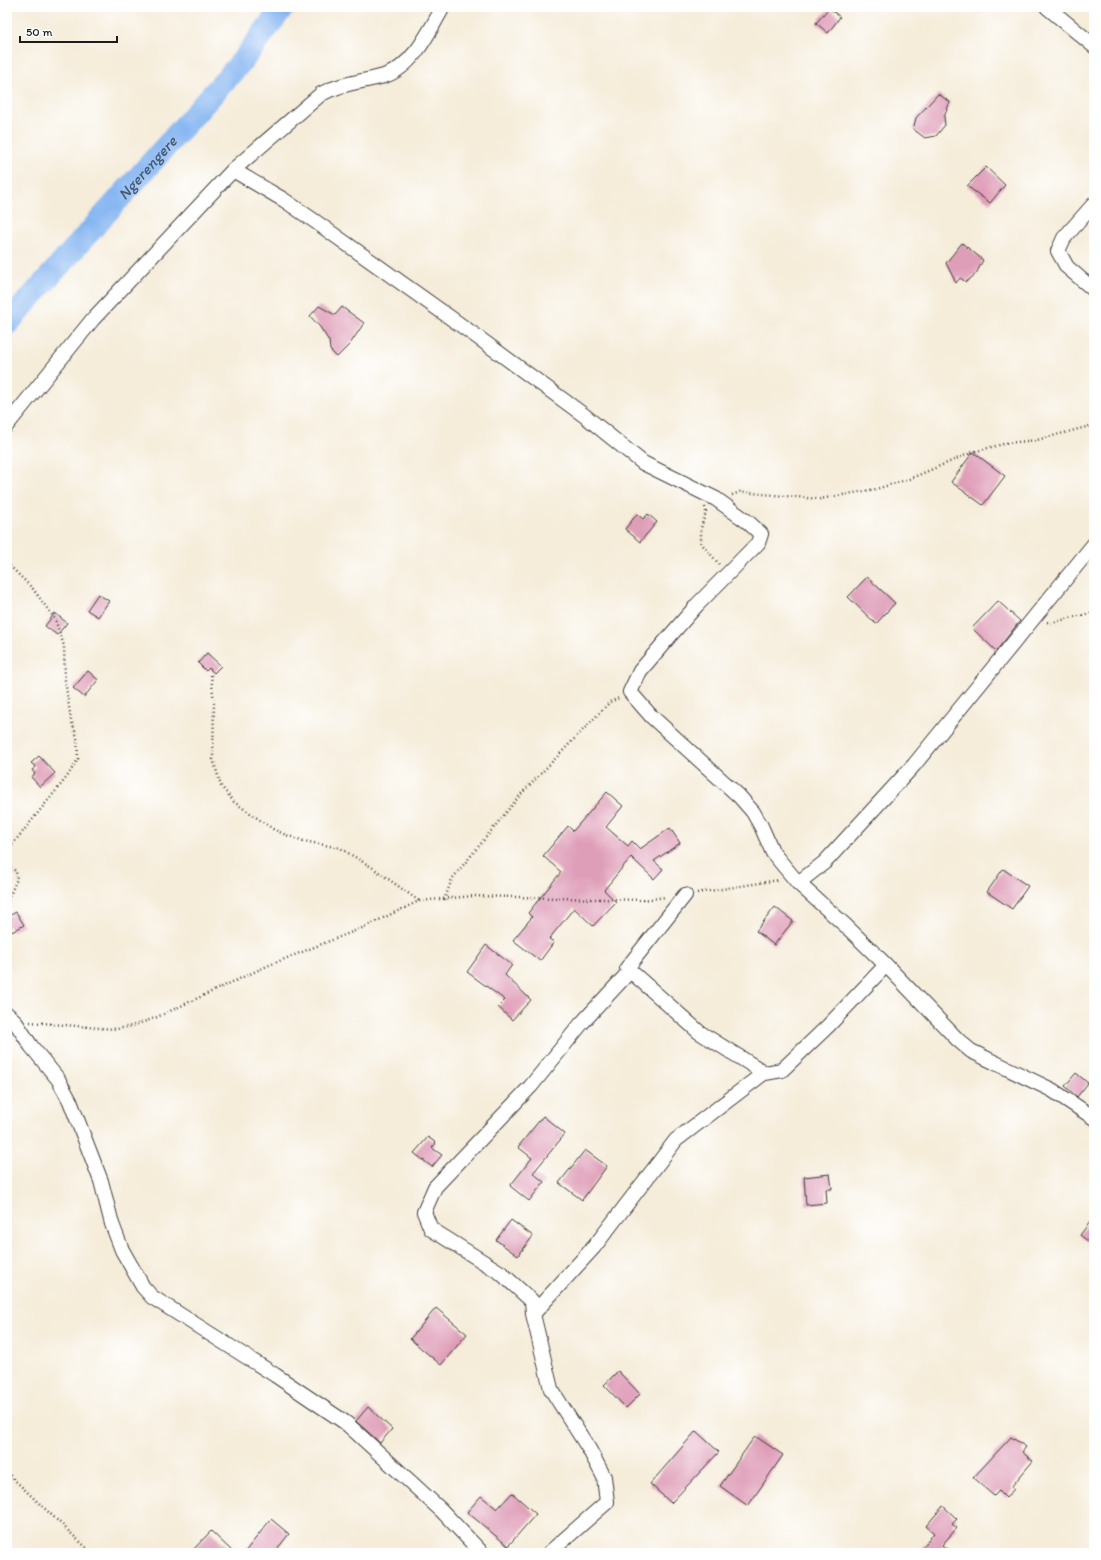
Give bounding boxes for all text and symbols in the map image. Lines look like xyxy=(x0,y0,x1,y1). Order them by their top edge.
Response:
scale bar xyxy=(20,18,117,44)
text: 50 m xyxy=(26,25,52,39)
water label: Ngerengere xyxy=(114,131,181,203)

